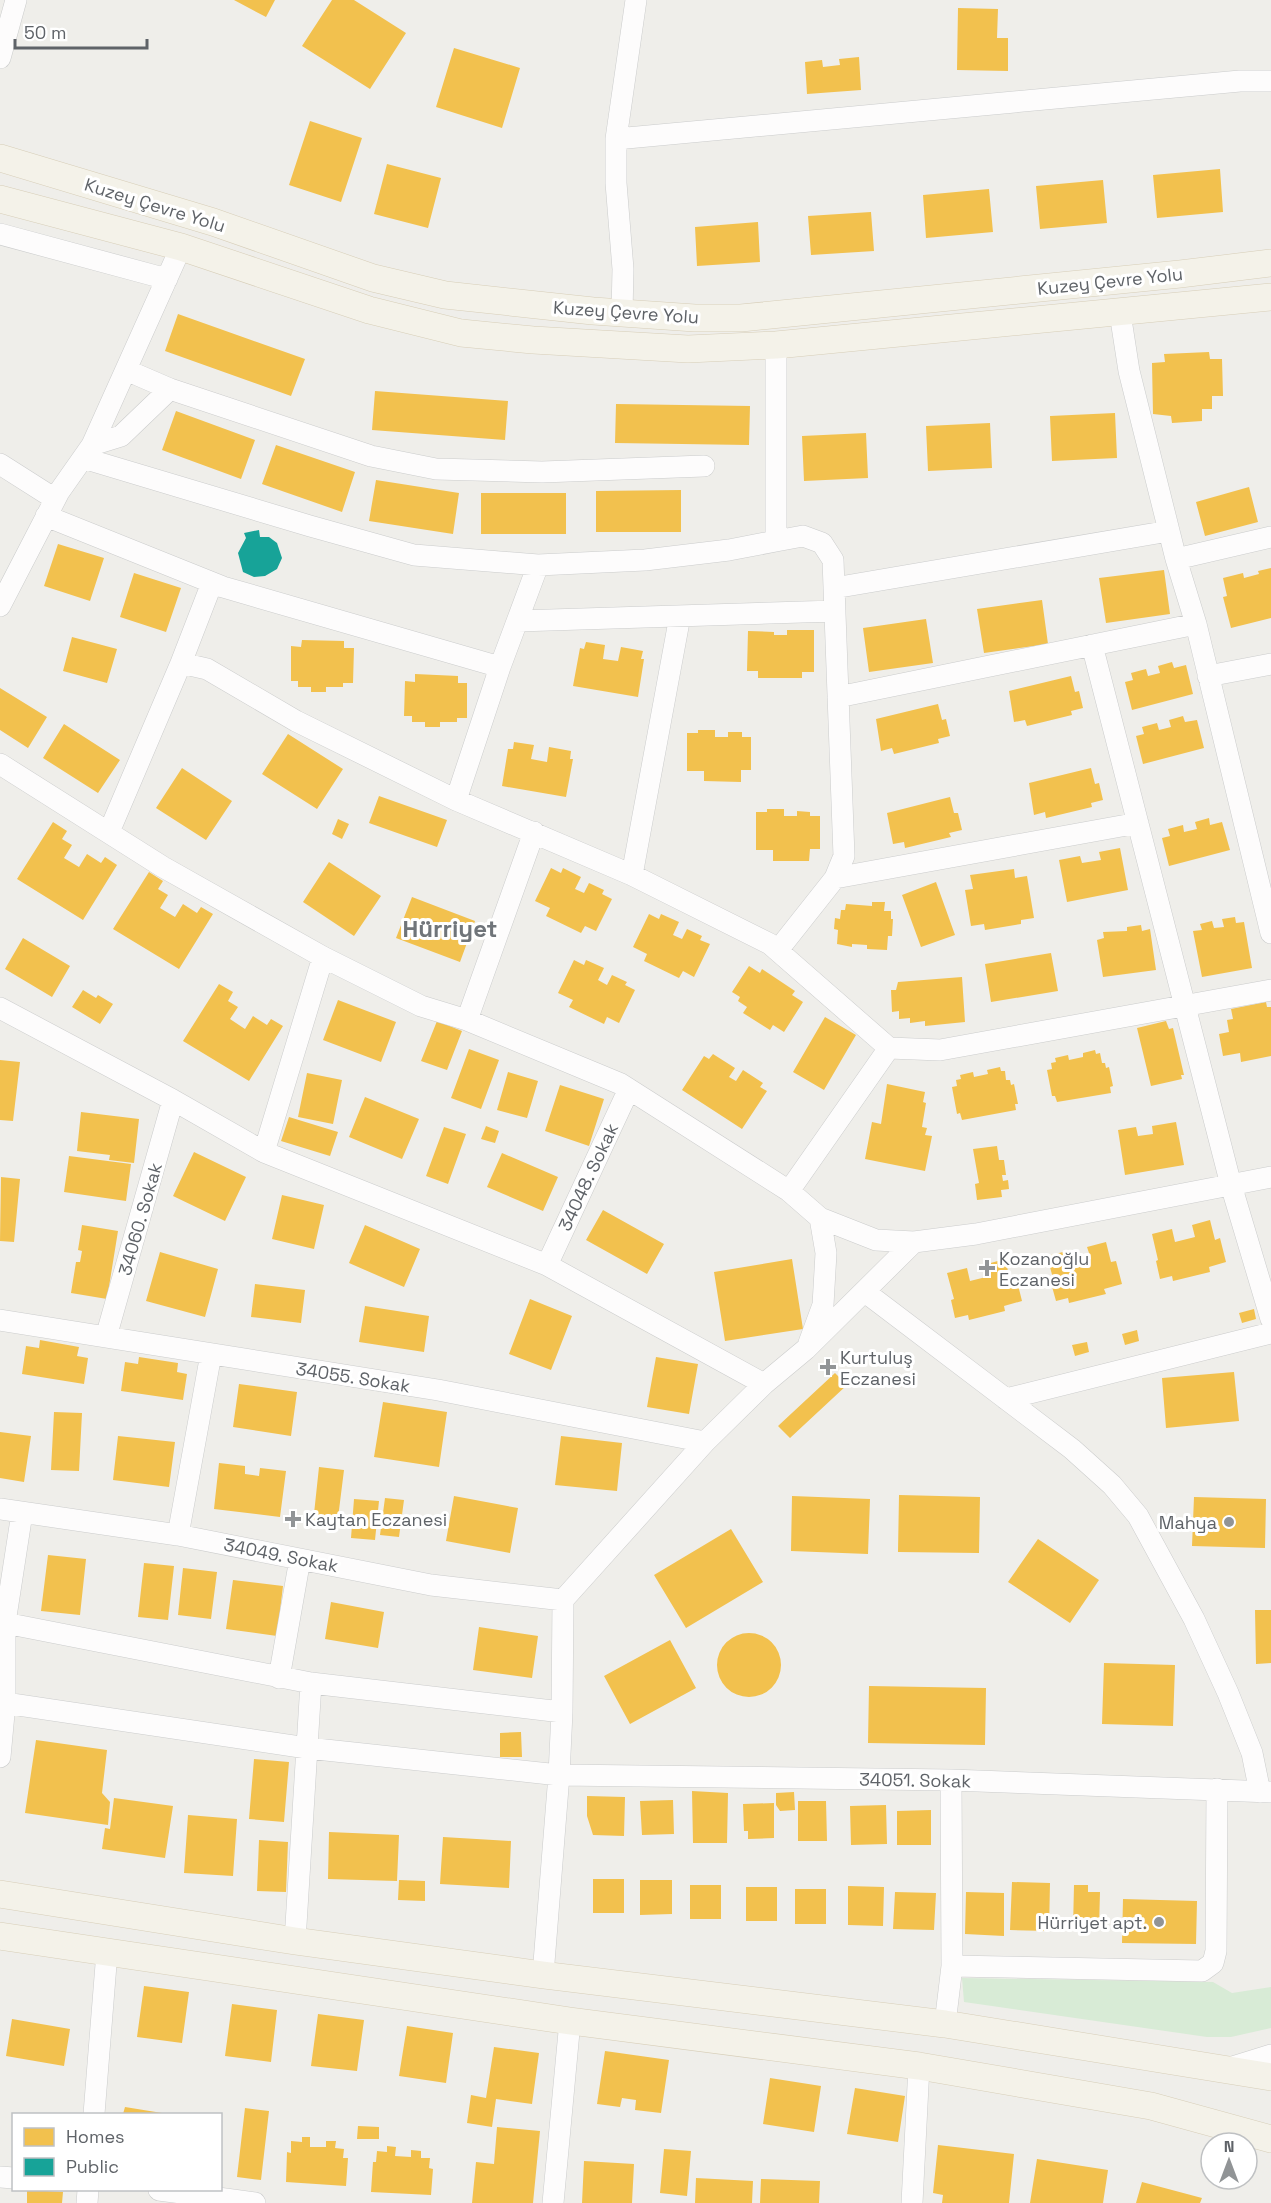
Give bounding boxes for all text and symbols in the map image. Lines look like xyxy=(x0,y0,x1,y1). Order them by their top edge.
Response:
scale bar xyxy=(15,12,147,50)
text: 50 m xyxy=(24,21,66,44)
street label: Kuzey Çevre Yolu xyxy=(82,173,228,237)
street label: Kuzey Çevre Yolu xyxy=(1036,262,1184,300)
street label: Kuzey Çevre Yolu xyxy=(552,295,700,329)
district label: Hürriyet xyxy=(402,913,498,944)
street label: 34048. Sokak xyxy=(553,1119,623,1235)
street label: 34060. Sokak xyxy=(113,1160,167,1278)
place label: Kozanoğlu Eczanesi xyxy=(999,1247,1089,1291)
marker: Kozanoğlu Eczanesi xyxy=(980,1261,994,1275)
place label: Kurtuluş Eczanesi xyxy=(840,1346,916,1390)
street label: 34055. Sokak xyxy=(294,1357,412,1397)
marker: Kurtuluş Eczanesi xyxy=(821,1360,835,1374)
place label: Kaytan Eczanesi xyxy=(305,1508,447,1531)
place label: Mahya xyxy=(1159,1511,1217,1534)
marker: Kaytan Eczanesi xyxy=(286,1512,300,1526)
marker: Mahya xyxy=(1222,1515,1236,1529)
street label: 34049. Sokak xyxy=(222,1533,340,1577)
street label: 34051. Sokak xyxy=(859,1768,971,1792)
place label: Hürriyet apt. xyxy=(1038,1911,1147,1934)
marker: Hürriyet apt. xyxy=(1152,1915,1166,1929)
legend xyxy=(12,2113,222,2191)
text: Homes xyxy=(66,2125,125,2148)
north arrow xyxy=(1199,2131,1259,2191)
text: N xyxy=(1224,2136,1234,2157)
text: Public xyxy=(66,2155,119,2178)

